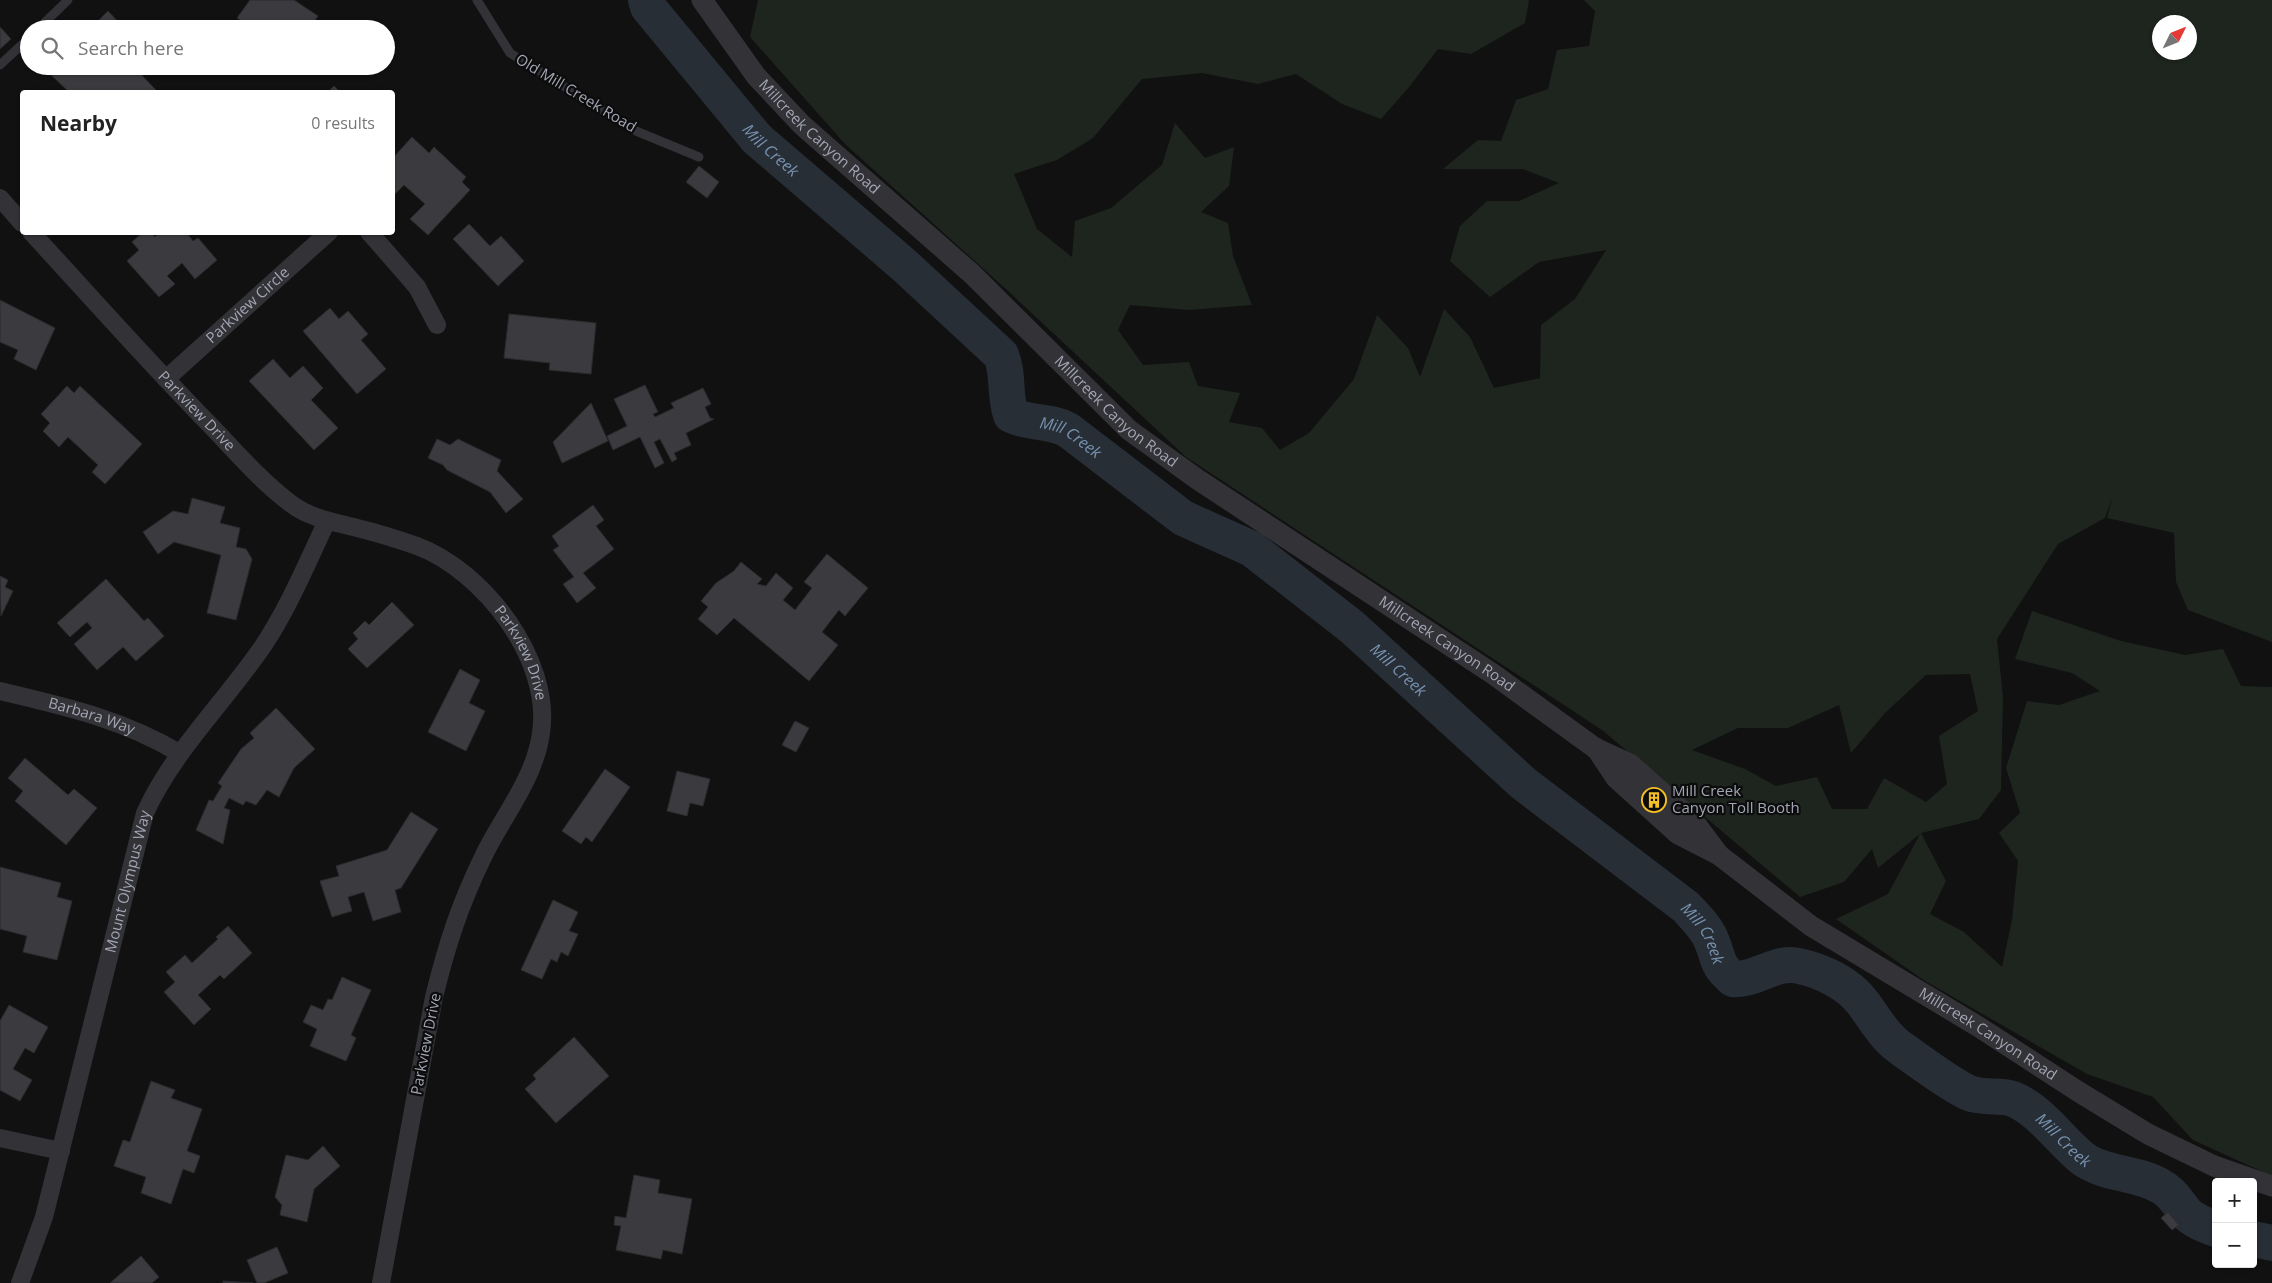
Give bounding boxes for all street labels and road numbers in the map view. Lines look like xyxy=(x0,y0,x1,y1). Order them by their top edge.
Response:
street label: Old Mill Creek Road xyxy=(513,48,641,136)
street label: Millcreek Canyon Road xyxy=(755,74,885,198)
street label: Parkview Circle xyxy=(201,262,293,347)
street label: Millcreek Canyon Road xyxy=(1051,351,1182,471)
street label: Parkview Drive xyxy=(154,366,240,455)
street label: Millcreek Canyon Road xyxy=(1375,591,1519,696)
street label: Parkview Drive xyxy=(491,601,552,702)
street label: Barbara Way xyxy=(46,692,139,739)
street label: Mount Olympus Way xyxy=(99,807,154,955)
street label: Millcreek Canyon Road xyxy=(1916,982,2061,1084)
street label: Parkview Drive xyxy=(405,991,445,1096)

